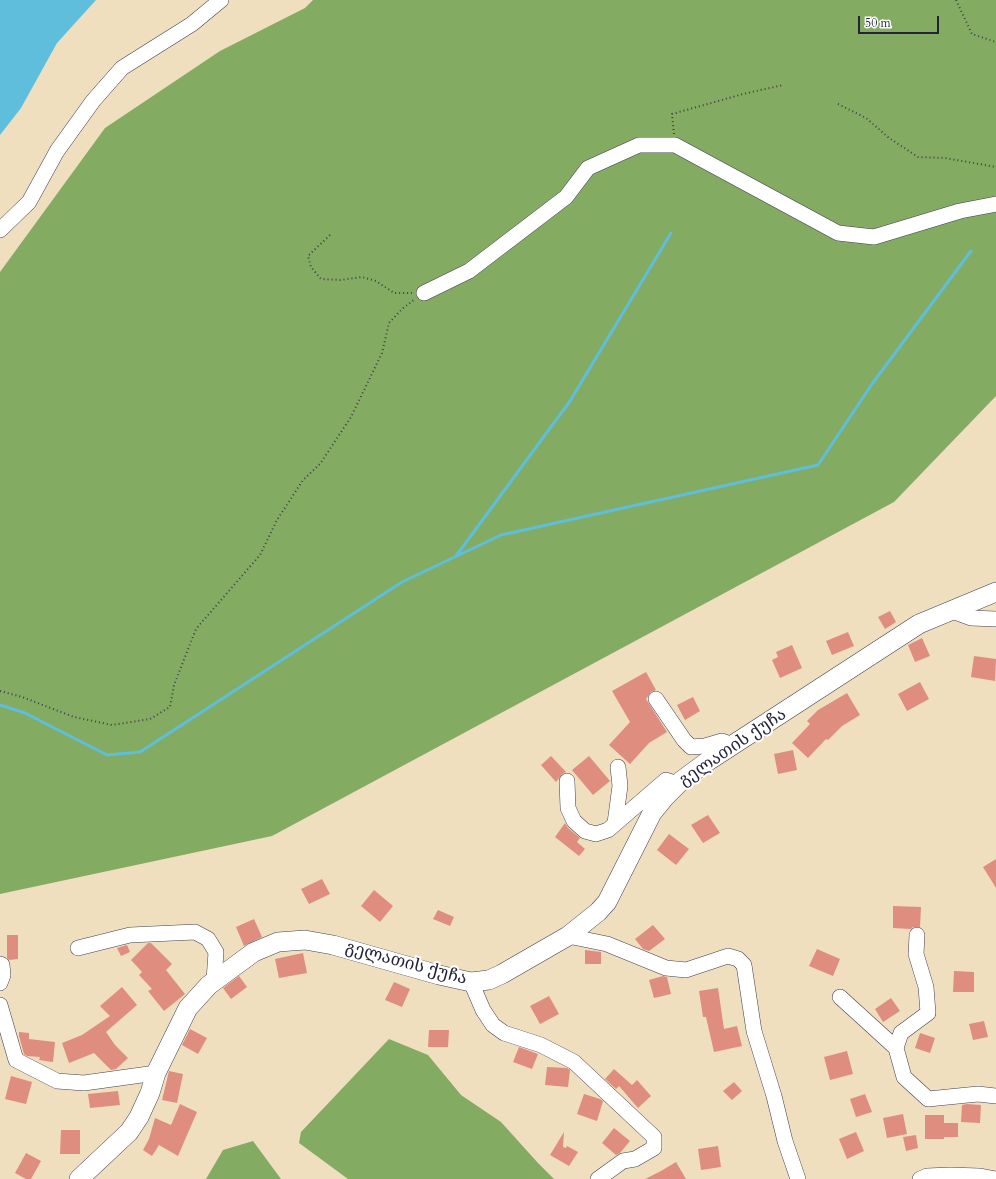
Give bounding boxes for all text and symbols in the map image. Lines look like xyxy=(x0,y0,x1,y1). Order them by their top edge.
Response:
scale bar xyxy=(860,8,941,34)
text: 50 m xyxy=(865,15,891,31)
street label: გელათის ქუჩა xyxy=(675,705,791,791)
street label: გელათის ქუჩა xyxy=(343,938,469,990)

